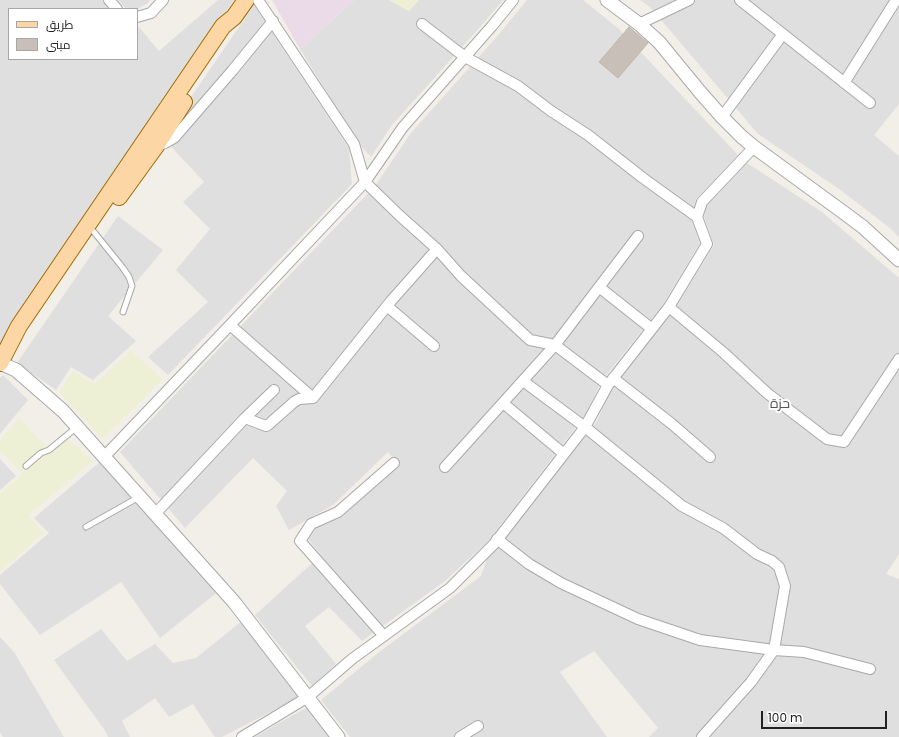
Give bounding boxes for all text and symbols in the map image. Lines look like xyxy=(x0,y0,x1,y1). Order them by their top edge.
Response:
legend xyxy=(8,8,138,60)
text: طريق xyxy=(46,16,73,33)
text: مبنى xyxy=(46,36,71,53)
district label: حزة xyxy=(770,396,790,412)
scale bar xyxy=(763,703,889,729)
text: 100 m xyxy=(768,709,802,726)

